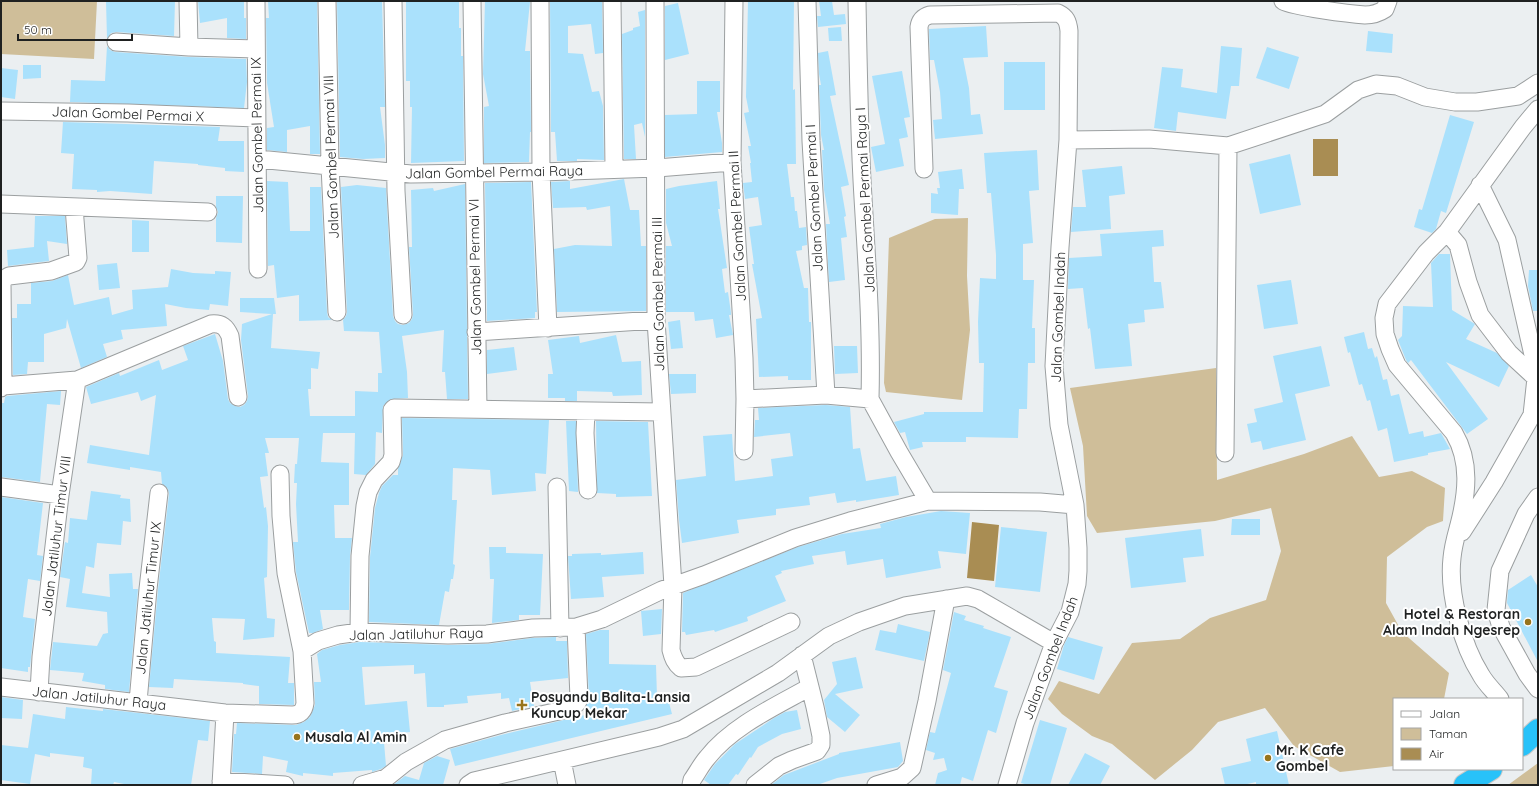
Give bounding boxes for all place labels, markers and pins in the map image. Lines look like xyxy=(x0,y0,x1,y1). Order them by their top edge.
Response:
place label: Hotel & Restoran Alam Indah Ngesrep xyxy=(1383,605,1520,639)
marker: Hotel & Restoran Alam Indah Ngesrep xyxy=(1523,617,1533,627)
place label: Posyandu Balita-Lansia Kuncup Mekar xyxy=(531,688,690,722)
marker: Posyandu Balita-Lansia Kuncup Mekar xyxy=(516,699,528,711)
place label: Musala Al Amin xyxy=(305,728,407,746)
marker: Musala Al Amin xyxy=(292,732,302,742)
place label: Mr. K Cafe Gombel xyxy=(1276,741,1344,775)
marker: Mr. K Cafe Gombel xyxy=(1263,753,1273,763)

